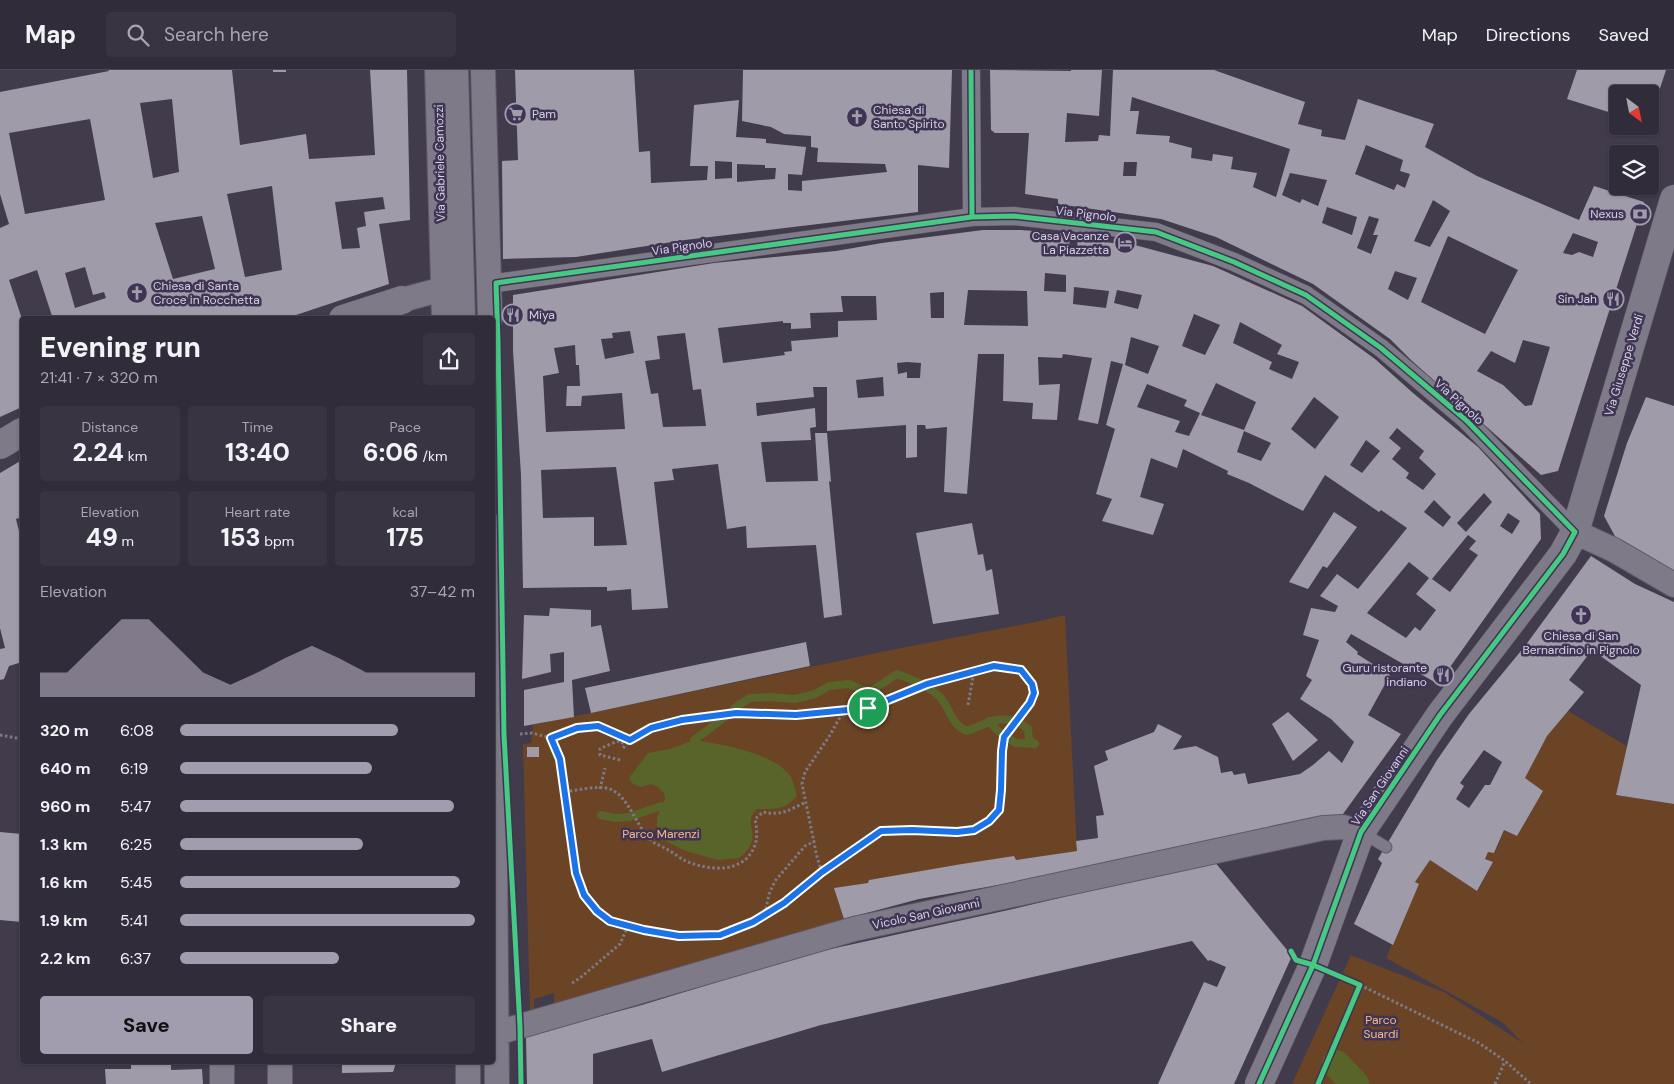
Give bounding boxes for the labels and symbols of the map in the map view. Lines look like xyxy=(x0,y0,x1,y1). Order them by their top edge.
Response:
north arrow xyxy=(1609,85,1659,135)
supermarket icon: Pam xyxy=(504,102,528,126)
place label: Chiesa di Santo Spirito xyxy=(873,102,945,132)
street label: Via Gabriele Camozzi xyxy=(431,104,449,222)
church icon: Chiesa di Santo Spirito xyxy=(845,105,869,129)
place label: Pam xyxy=(532,106,556,122)
street label: Via Pignolo xyxy=(1055,202,1117,226)
bank icon: Nexus xyxy=(1628,202,1652,226)
place label: Nexus xyxy=(1590,206,1624,222)
place label: Casa Vacanze La Piazzetta xyxy=(1032,228,1109,258)
hotel icon: Casa Vacanze La Piazzetta xyxy=(1113,231,1137,255)
street label: Via Pignolo xyxy=(651,235,713,259)
place label: Chiesa di Santa Croce in Rocchetta xyxy=(153,278,260,308)
church icon: Chiesa di Santa Croce in Rocchetta xyxy=(125,281,149,305)
restaurant icon: Sin Jah xyxy=(1601,287,1625,311)
place label: Sin Jah xyxy=(1558,291,1597,307)
restaurant icon: Miya xyxy=(501,303,525,327)
place label: Miya xyxy=(529,307,555,323)
street label: Via Giuseppe Verdi xyxy=(1601,312,1647,418)
street label: Via Pignolo xyxy=(1431,376,1487,428)
church icon: Chiesa di San Bernardino in Pignolo xyxy=(1569,603,1593,627)
place label: Chiesa di San Bernardino in Pignolo xyxy=(1522,628,1640,658)
place label: Guru ristorante indiano xyxy=(1343,660,1427,690)
restaurant icon: Guru ristorante indiano xyxy=(1431,663,1455,687)
pin xyxy=(847,687,889,729)
street label: Via San Giovanni xyxy=(1348,743,1412,829)
park label: Parco Marenzi xyxy=(622,826,700,842)
street label: Vicolo San Giovanni xyxy=(871,895,981,933)
park label: Parco Suardi xyxy=(1364,1012,1399,1042)

